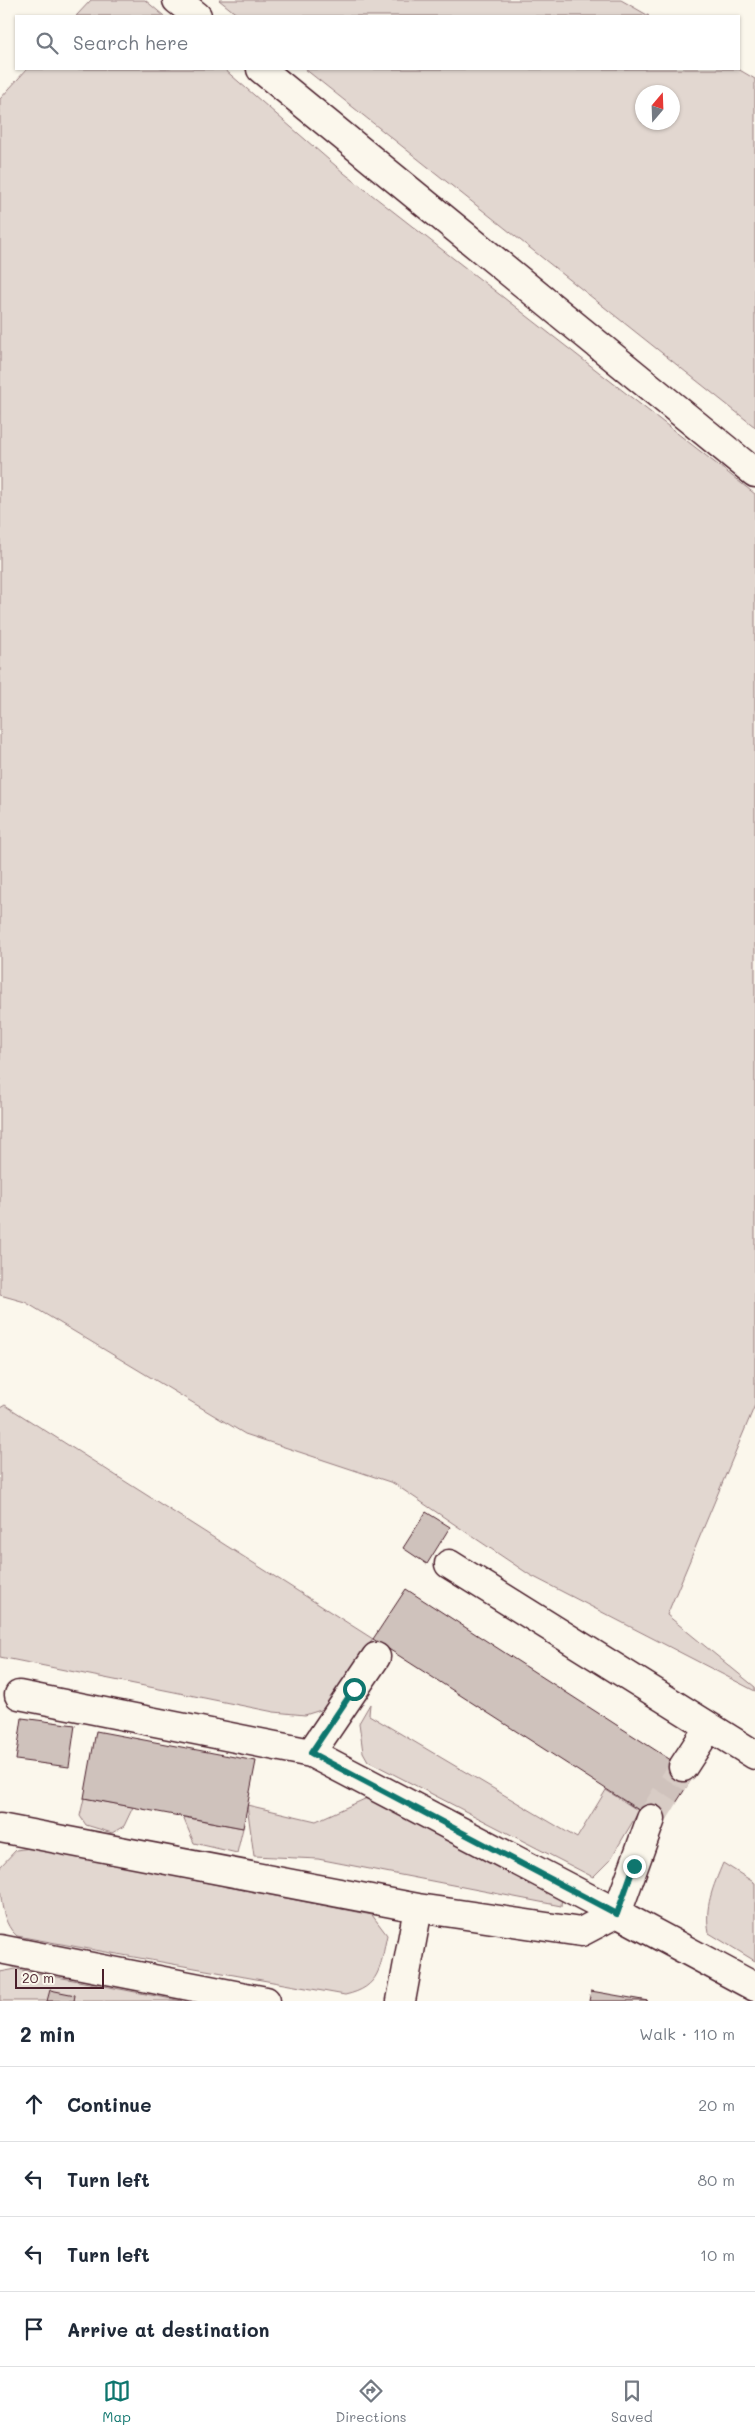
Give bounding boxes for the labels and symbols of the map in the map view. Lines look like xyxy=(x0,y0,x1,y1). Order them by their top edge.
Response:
north arrow xyxy=(635,85,680,130)
route start xyxy=(343,1678,366,1701)
route end xyxy=(623,1855,646,1878)
scale bar xyxy=(15,1966,104,1989)

